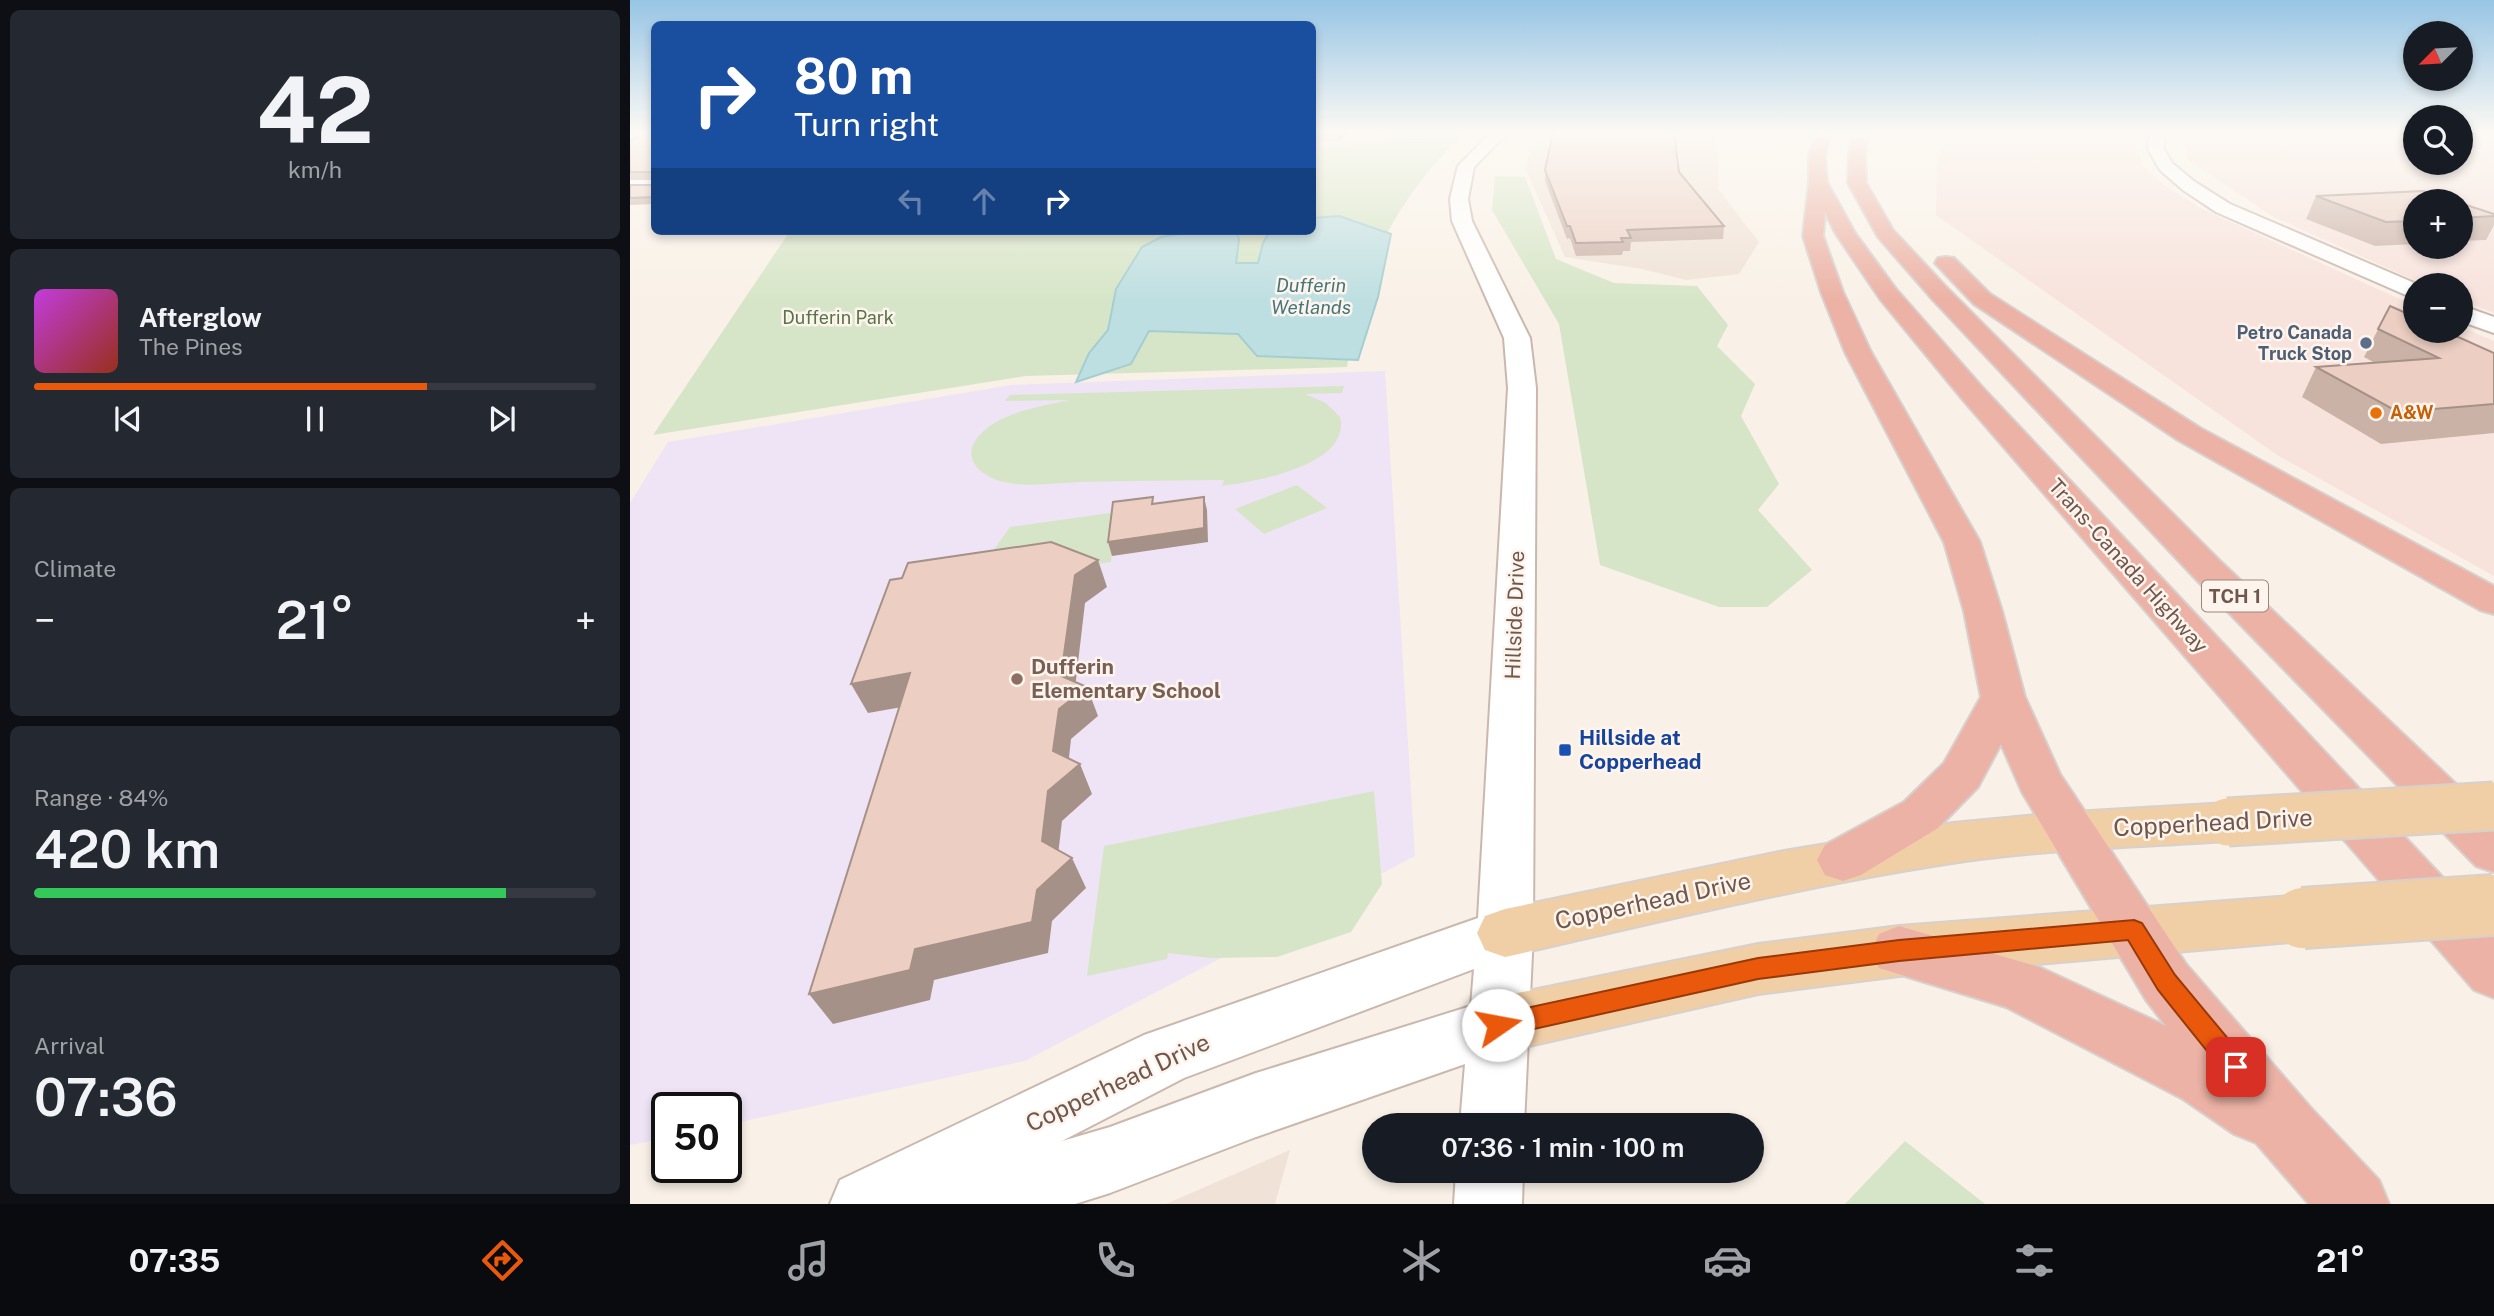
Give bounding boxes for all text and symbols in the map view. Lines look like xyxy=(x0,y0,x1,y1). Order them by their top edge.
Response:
north arrow xyxy=(2403,21,2473,91)
map controls xyxy=(2403,21,2473,343)
text: 80 m xyxy=(794,47,913,105)
icon: right xyxy=(679,49,770,140)
text: 42 xyxy=(256,57,374,163)
button: search xyxy=(2403,105,2473,175)
text: Turn right xyxy=(794,106,939,143)
text: km/h xyxy=(288,156,342,183)
icon: left xyxy=(892,182,930,220)
icon: ahead xyxy=(965,182,1003,220)
icon: right xyxy=(1038,182,1076,220)
button: + xyxy=(2403,189,2473,259)
button: − xyxy=(2403,273,2473,343)
water label: Dufferin Wetlands xyxy=(1271,274,1351,318)
text: Afterglow xyxy=(139,302,262,333)
park label: Dufferin Park xyxy=(782,307,894,328)
place label: Petro Canada Truck Stop xyxy=(2236,322,2352,364)
text: The Pines xyxy=(139,333,243,360)
marker: Petro Canada Truck Stop xyxy=(2358,335,2374,351)
icon: previous xyxy=(109,400,147,438)
icon: pause xyxy=(296,400,334,438)
icon: next xyxy=(483,400,521,438)
place label: A&W xyxy=(2390,402,2434,423)
marker: A&W xyxy=(2368,405,2384,421)
street label: Trans-Canada Highway xyxy=(2043,473,2213,658)
street label: Hillside Drive xyxy=(1500,550,1529,680)
text: Climate xyxy=(34,555,116,582)
road number: TCH 1 xyxy=(2202,580,2268,611)
text: 21° xyxy=(276,590,354,651)
text: − xyxy=(34,598,55,643)
text: + xyxy=(575,598,596,643)
place label: Dufferin Elementary School xyxy=(1031,654,1221,703)
marker: Dufferin Elementary School xyxy=(1009,671,1025,687)
place label: Hillside at Copperhead xyxy=(1579,725,1702,774)
marker: Hillside at Copperhead xyxy=(1557,742,1573,758)
text: Range · 84% xyxy=(34,784,169,811)
street label: Copperhead Drive xyxy=(2112,803,2313,841)
text: 420 km xyxy=(34,819,220,880)
street label: Copperhead Drive xyxy=(1552,866,1753,934)
position arrow xyxy=(1461,988,1535,1062)
street label: Copperhead Drive xyxy=(1021,1027,1214,1137)
text: Arrival xyxy=(34,1032,105,1059)
pin xyxy=(2206,1037,2266,1097)
icon: arrive xyxy=(2217,1048,2255,1086)
text: 07:36 xyxy=(34,1067,178,1128)
speed limit sign: 50 xyxy=(651,1092,742,1183)
text: 07:36 · 1 min · 100 m xyxy=(1441,1132,1685,1163)
icon: directions xyxy=(478,1236,527,1285)
icon: music xyxy=(784,1236,833,1285)
icon: phone xyxy=(1091,1236,1140,1285)
icon: climate xyxy=(1397,1236,1446,1285)
icon: car xyxy=(1703,1236,1752,1285)
icon: filters xyxy=(2010,1236,2059,1285)
text: 07:35 xyxy=(129,1242,220,1279)
text: 21° xyxy=(2316,1242,2365,1279)

